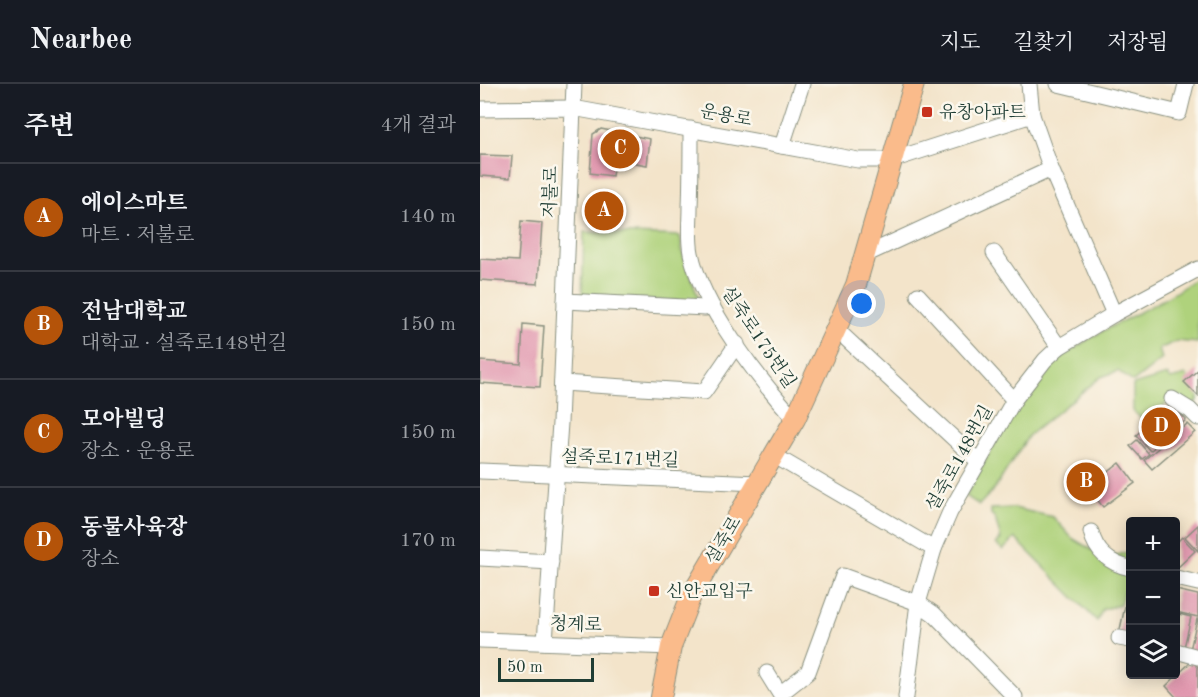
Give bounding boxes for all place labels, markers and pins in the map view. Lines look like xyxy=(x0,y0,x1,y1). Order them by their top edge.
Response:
place label: 유창아파트 xyxy=(939,103,1027,122)
marker: 유창아파트 xyxy=(920,105,934,119)
pin: C xyxy=(600,126,640,172)
pin: A xyxy=(584,188,624,234)
pin: D xyxy=(1142,404,1180,450)
pin: B xyxy=(1066,460,1106,504)
place label: 신안교입구 xyxy=(666,582,753,601)
marker: 신안교입구 xyxy=(647,584,661,598)

